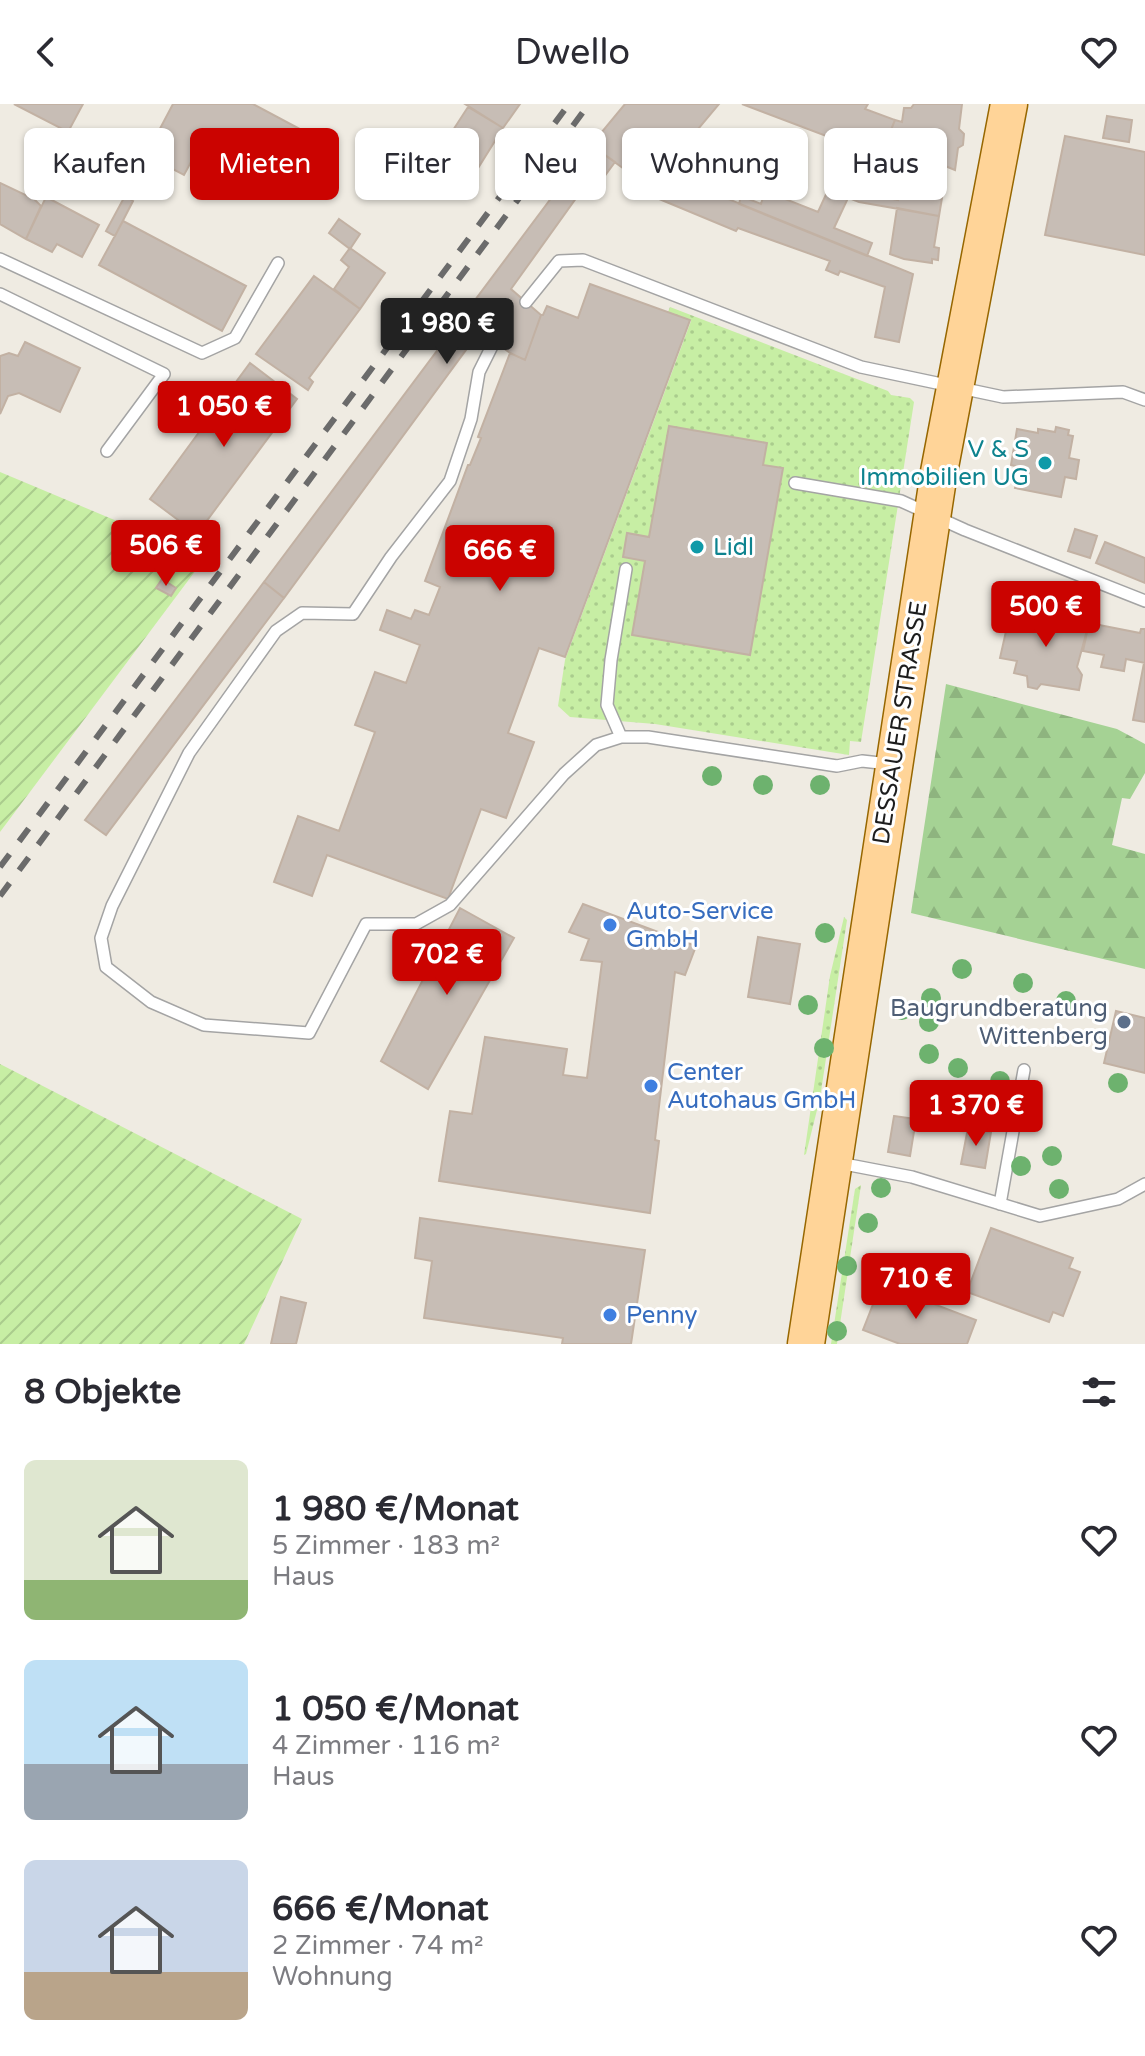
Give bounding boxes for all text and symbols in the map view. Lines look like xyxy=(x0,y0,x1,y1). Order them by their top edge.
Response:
icon: back xyxy=(24,30,68,74)
icon: heart xyxy=(1077,30,1121,74)
text: Dwello xyxy=(515,31,630,74)
chip: Kaufen xyxy=(24,128,174,200)
chip: Mieten xyxy=(190,128,339,200)
chip: Filter xyxy=(355,128,479,200)
chip: Neu xyxy=(495,128,606,200)
chip: Wohnung xyxy=(622,128,808,200)
chip: Haus xyxy=(824,128,947,200)
pin: 1 980 € xyxy=(373,298,521,366)
text: 1 980 € xyxy=(399,308,495,339)
pin: 1 050 € xyxy=(150,381,298,449)
text: 1 050 € xyxy=(176,391,272,422)
place label: V & S Immobilien UG xyxy=(860,435,1029,492)
marker: V & S Immobilien UG xyxy=(1036,454,1054,472)
pin: 506 € xyxy=(110,520,222,588)
pin: 666 € xyxy=(444,525,556,593)
text: 506 € xyxy=(129,530,203,561)
place label: Lidl xyxy=(713,533,754,562)
text: 666 € xyxy=(463,535,537,566)
marker: Lidl xyxy=(688,538,706,556)
pin: 500 € xyxy=(990,581,1102,649)
text: 500 € xyxy=(1009,591,1083,622)
street label: DESSAUER STRASSE xyxy=(866,599,934,847)
place label: Auto-Service GmbH xyxy=(626,897,774,954)
marker: Auto-Service GmbH xyxy=(601,916,619,934)
pin: 702 € xyxy=(391,929,503,997)
text: 702 € xyxy=(410,939,484,970)
place label: Baugrundberatung Wittenberg xyxy=(890,994,1108,1051)
marker: Baugrundberatung Wittenberg xyxy=(1115,1013,1133,1031)
place label: Center Autohaus GmbH xyxy=(667,1058,856,1115)
marker: Center Autohaus GmbH xyxy=(642,1077,660,1095)
pin: 1 370 € xyxy=(902,1080,1050,1148)
text: 1 370 € xyxy=(928,1090,1024,1121)
pin: 710 € xyxy=(860,1253,972,1321)
text: 710 € xyxy=(879,1263,953,1294)
place label: Penny xyxy=(626,1301,697,1330)
marker: Penny xyxy=(601,1306,619,1324)
icon: filters xyxy=(1077,1370,1121,1414)
text: 8 Objekte xyxy=(24,1372,181,1413)
text: 1 980 €/Monat xyxy=(272,1489,519,1530)
icon: home xyxy=(88,1492,184,1588)
icon: heart xyxy=(1077,1518,1121,1562)
text: 5 Zimmer · 183 m² xyxy=(272,1530,500,1561)
text: Haus xyxy=(272,1561,334,1592)
text: 1 050 €/Monat xyxy=(272,1689,519,1730)
icon: home xyxy=(88,1692,184,1788)
icon: heart xyxy=(1077,1718,1121,1762)
text: 4 Zimmer · 116 m² xyxy=(272,1730,500,1761)
text: Haus xyxy=(272,1761,334,1792)
text: 666 €/Monat xyxy=(272,1889,489,1930)
icon: home xyxy=(88,1892,184,1988)
icon: heart xyxy=(1077,1918,1121,1962)
text: 2 Zimmer · 74 m² xyxy=(272,1930,484,1961)
text: Wohnung xyxy=(272,1961,393,1992)

